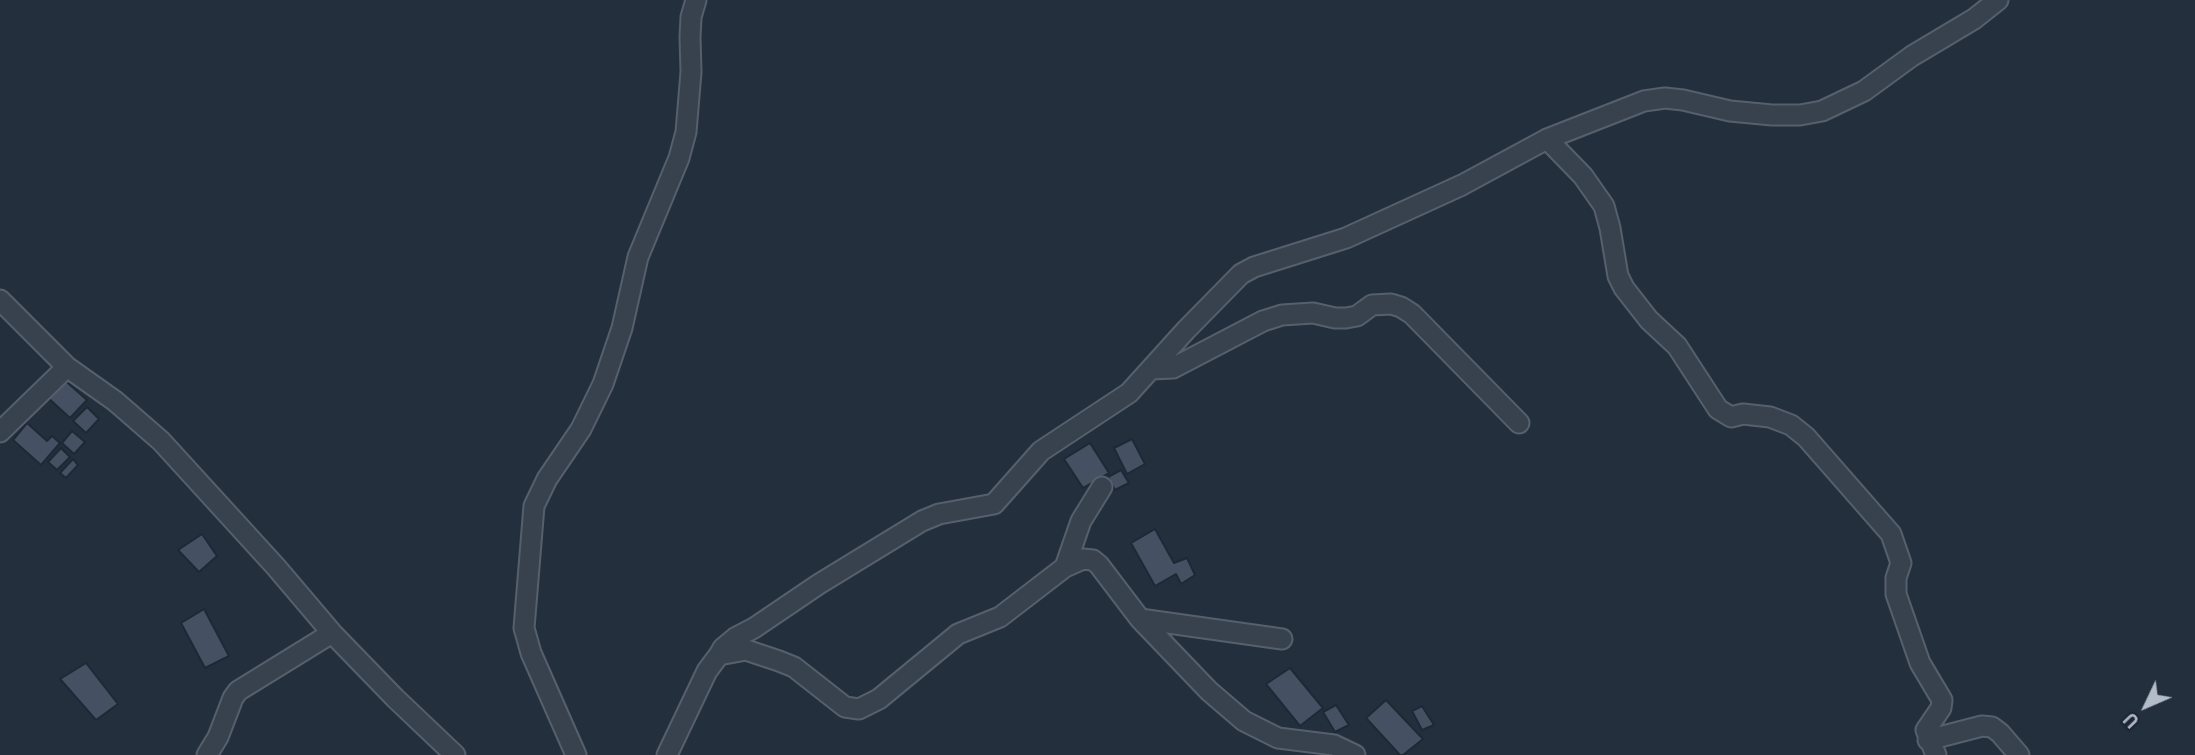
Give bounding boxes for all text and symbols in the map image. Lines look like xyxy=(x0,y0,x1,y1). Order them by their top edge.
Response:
north arrow xyxy=(2111,671,2181,741)
text: U xyxy=(2118,708,2144,733)

